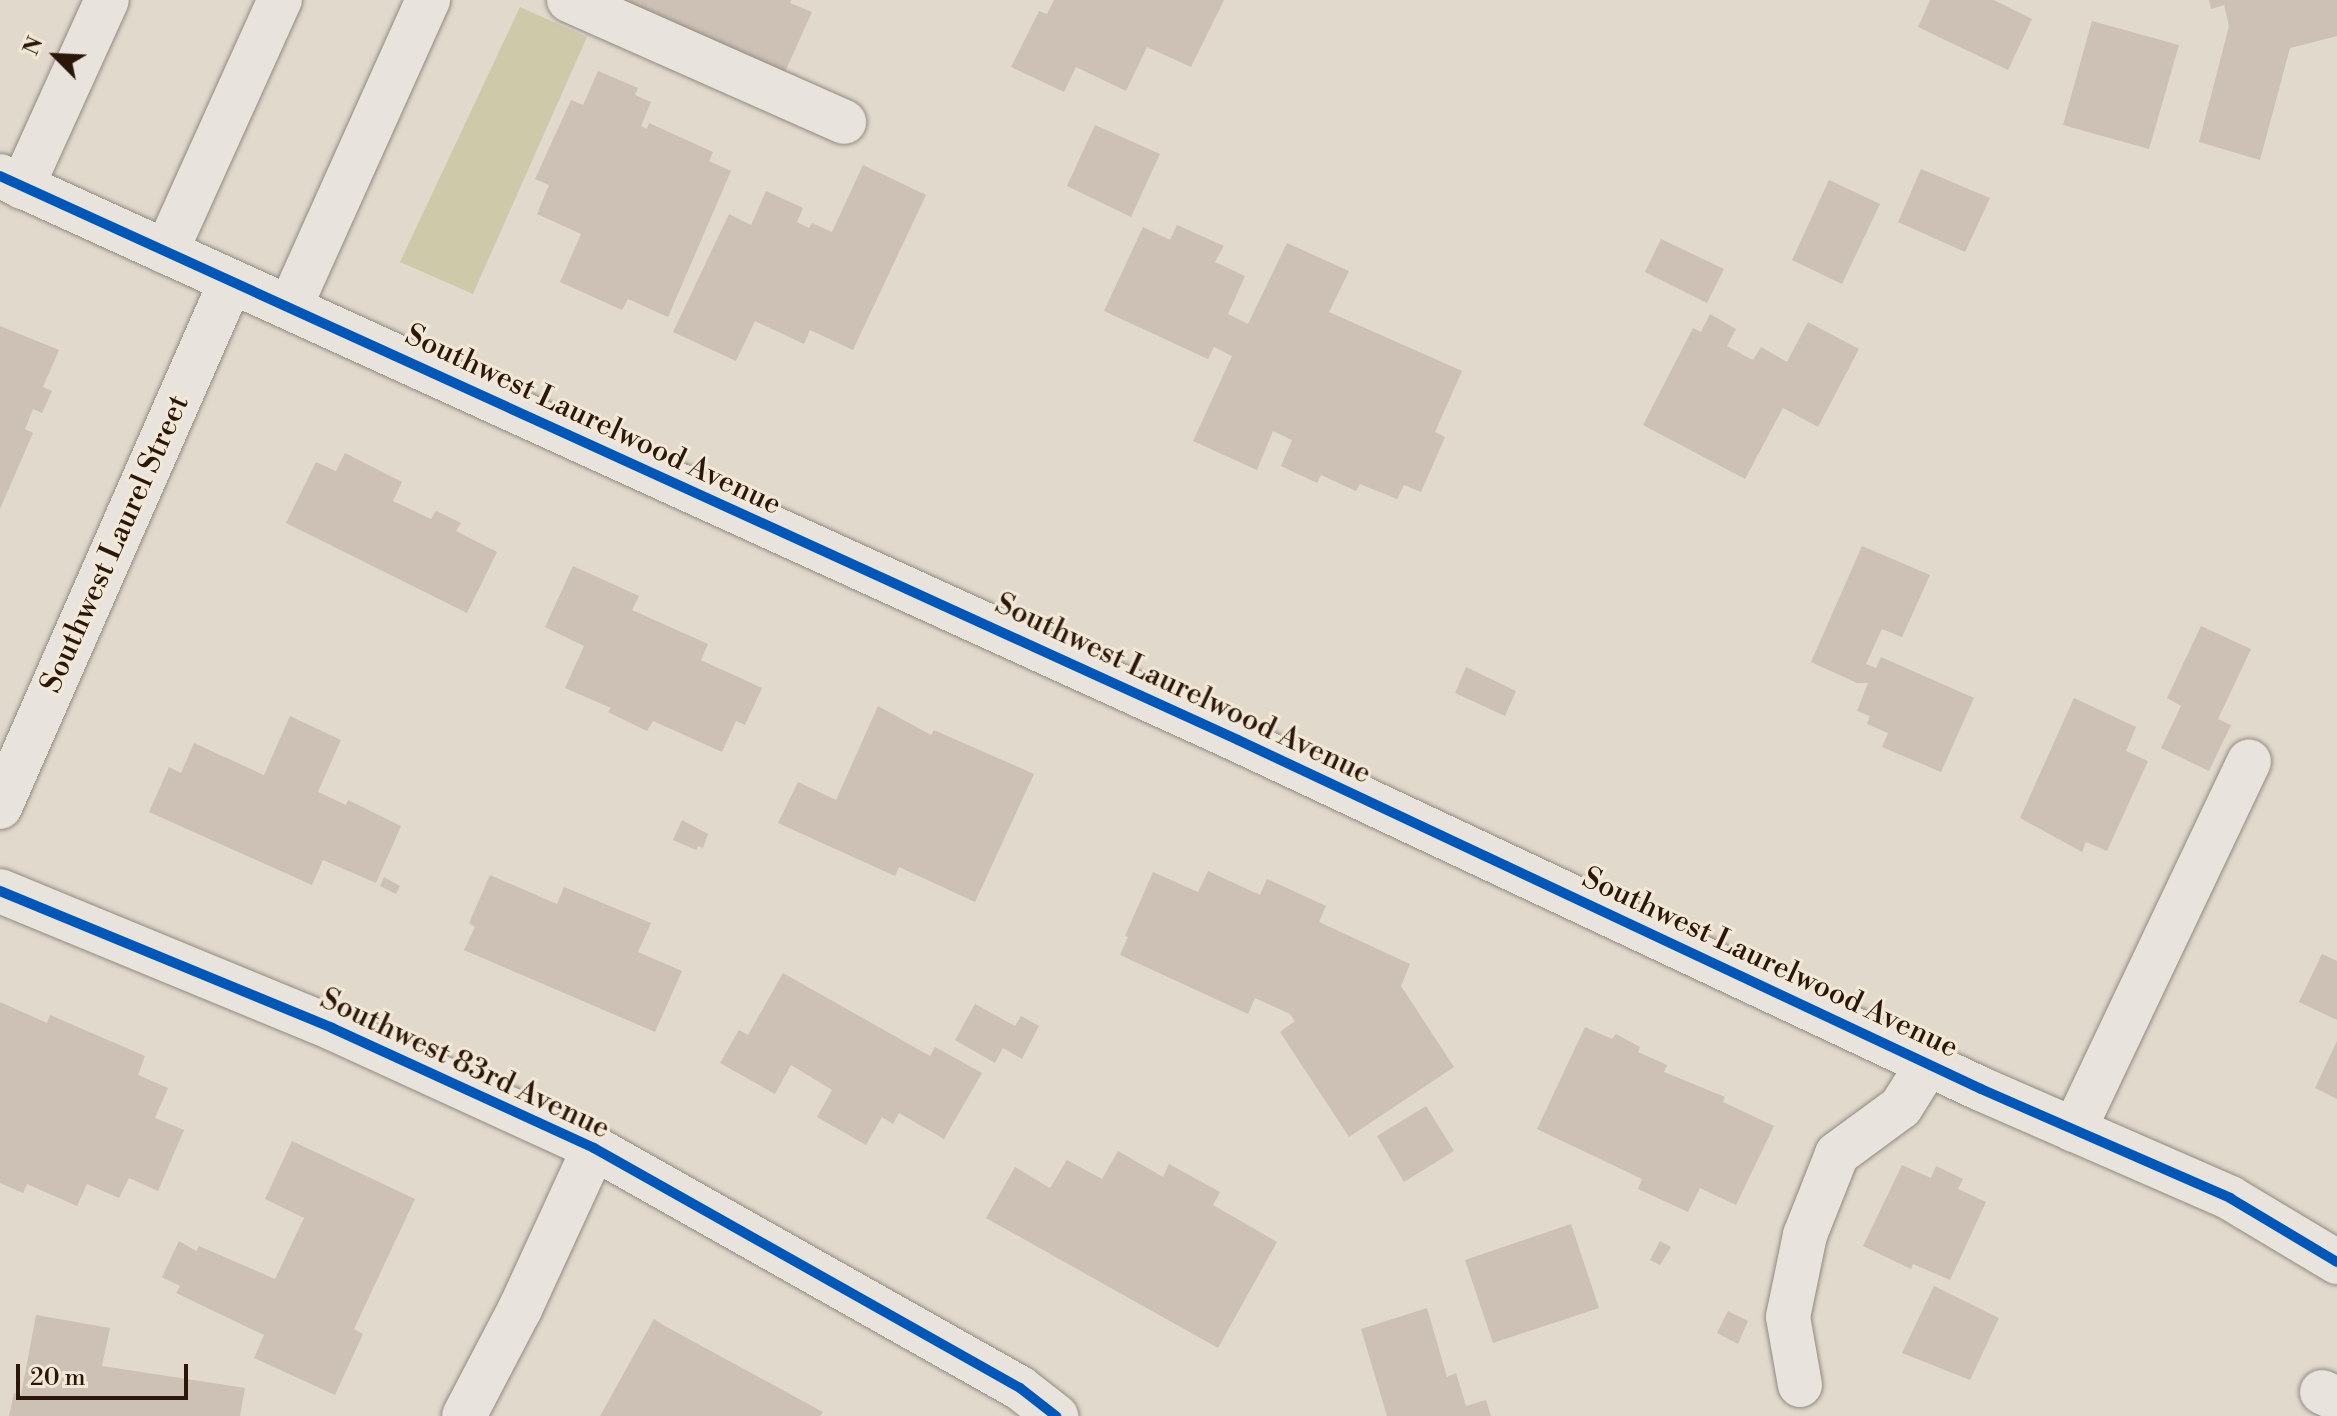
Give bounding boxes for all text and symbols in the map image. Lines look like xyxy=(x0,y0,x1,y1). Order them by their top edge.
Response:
north arrow xyxy=(16,16,96,96)
text: N xyxy=(18,33,49,59)
street label: Southwest Laurelwood Avenue xyxy=(399,317,787,523)
street label: Southwest Laurel Street xyxy=(33,389,197,699)
street label: Southwest Laurelwood Avenue xyxy=(989,586,1377,792)
street label: Southwest Laurelwood Avenue xyxy=(1576,860,1964,1066)
street label: Southwest 83rd Avenue xyxy=(314,981,616,1147)
scale bar xyxy=(20,1348,192,1398)
text: 20 m xyxy=(30,1363,86,1393)

